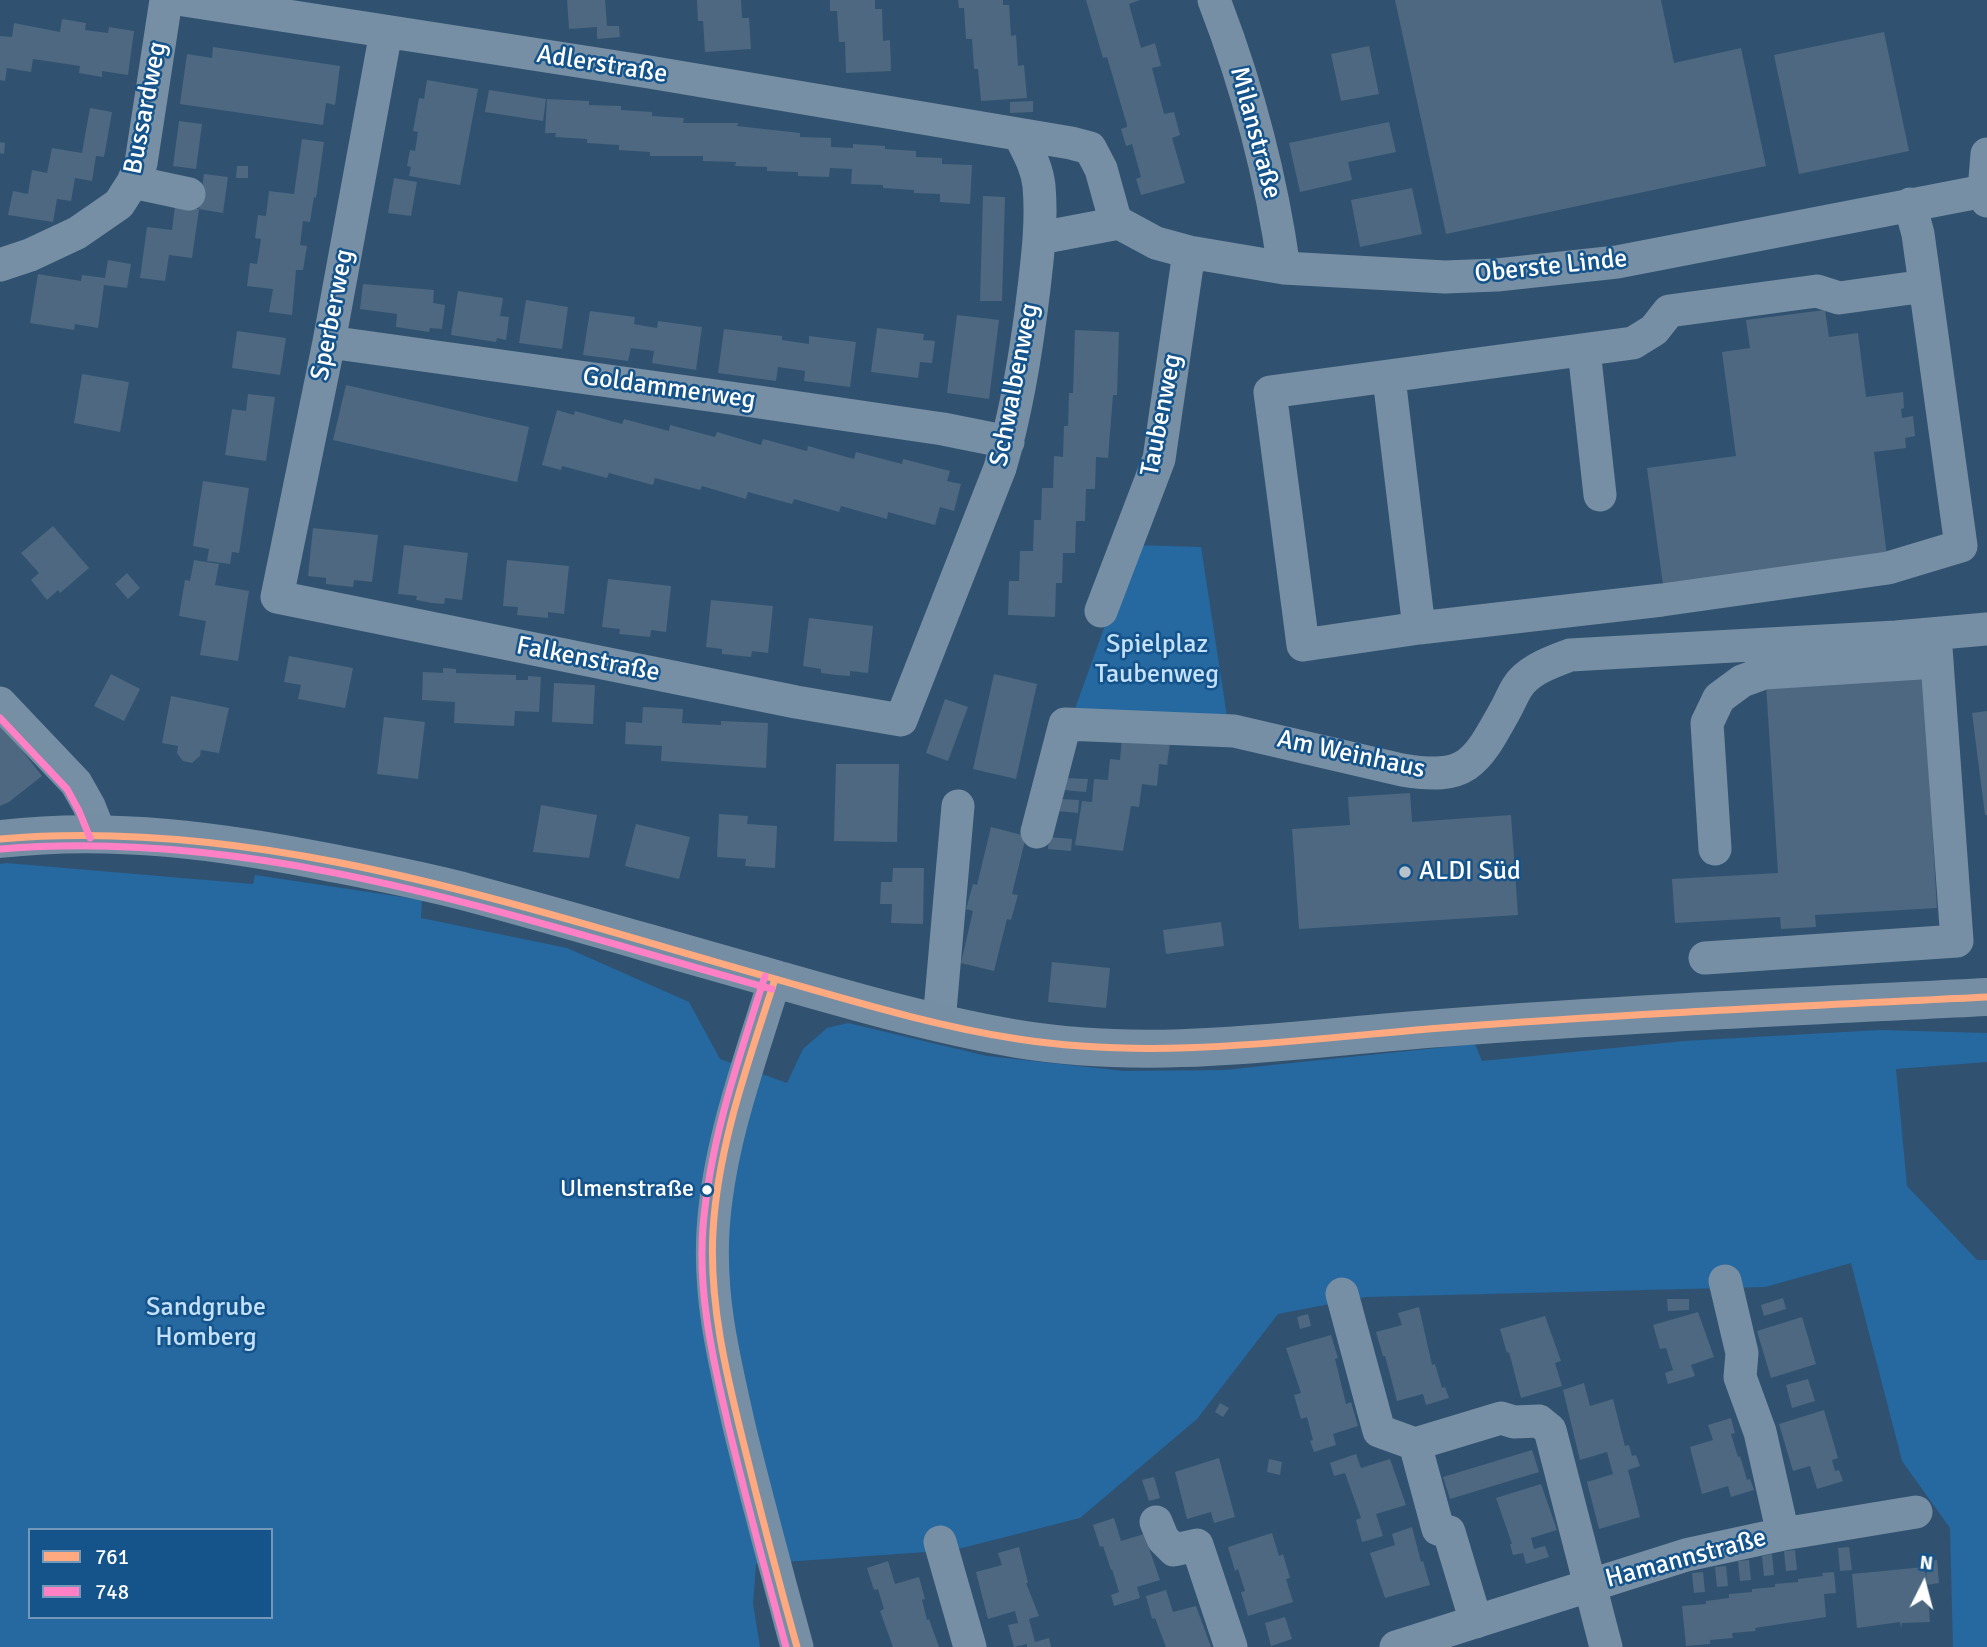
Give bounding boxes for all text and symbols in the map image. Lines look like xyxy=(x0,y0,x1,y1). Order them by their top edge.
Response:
street label: Bussardweg xyxy=(118,39,174,177)
street label: Adlerstraße xyxy=(534,39,670,91)
street label: Milanstraße xyxy=(1222,64,1288,202)
street label: Oberste Linde xyxy=(1473,243,1629,291)
street label: Sperberweg xyxy=(305,247,361,383)
street label: Schwalbenweg xyxy=(984,301,1046,469)
street label: Taubenweg xyxy=(1135,351,1189,479)
street label: Goldammerweg xyxy=(580,361,758,417)
park label: Spielplaz Taubenweg xyxy=(1095,629,1219,690)
street label: Falkenstraße xyxy=(514,631,662,689)
street label: Am Weinhaus xyxy=(1274,724,1428,786)
place label: ALDI Süd xyxy=(1419,856,1521,888)
marker: ALDI Süd xyxy=(1397,864,1413,880)
place label: Ulmenstraße xyxy=(560,1176,694,1204)
marker: Ulmenstraße xyxy=(700,1183,714,1197)
park label: Sandgrube Homberg xyxy=(146,1292,266,1354)
street label: Hamannstraße xyxy=(1602,1523,1770,1595)
legend xyxy=(28,1528,273,1619)
text: 761 xyxy=(95,1544,129,1570)
north arrow xyxy=(1889,1549,1959,1619)
text: N xyxy=(1918,1550,1934,1576)
text: 748 xyxy=(95,1579,129,1605)

